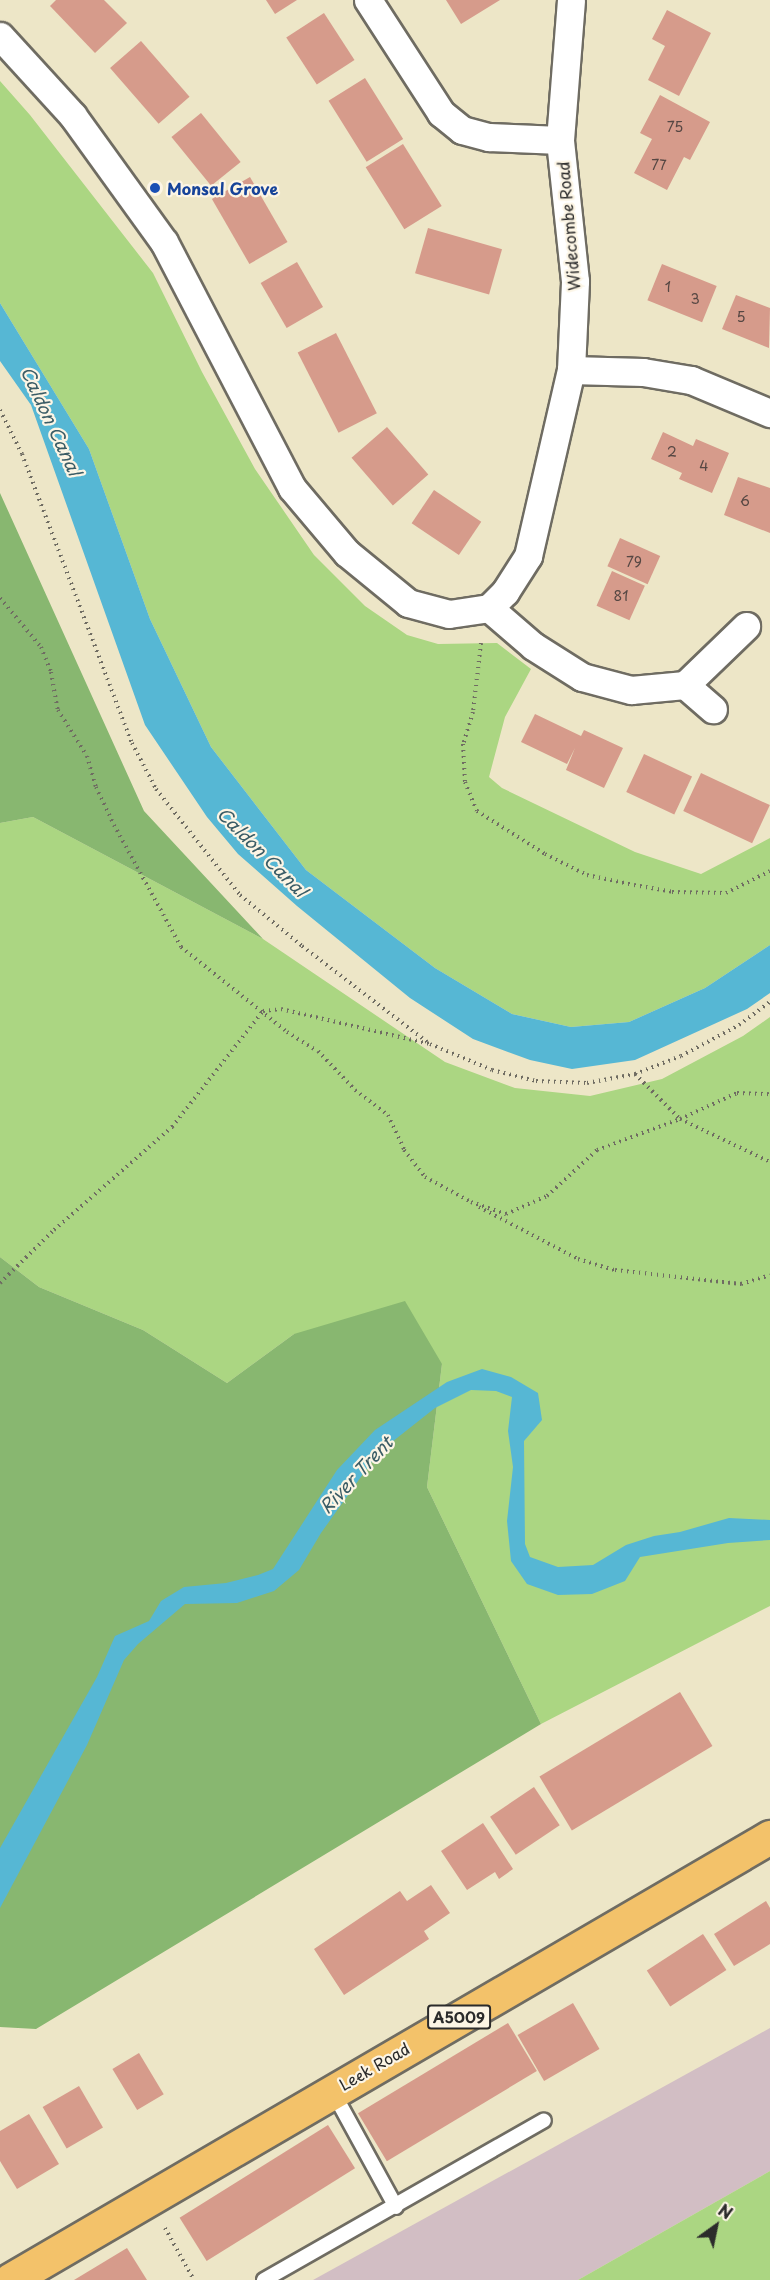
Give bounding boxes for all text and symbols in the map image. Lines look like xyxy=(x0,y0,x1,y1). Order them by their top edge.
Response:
house number: 75 xyxy=(667,119,683,135)
house number: 77 xyxy=(651,157,667,173)
street label: Widecombe Road xyxy=(553,160,583,292)
place label: Monsal Grove xyxy=(167,178,278,198)
marker: Monsal Grove xyxy=(148,181,162,195)
house number: 1 xyxy=(665,279,671,295)
house number: 3 xyxy=(690,291,700,307)
house number: 5 xyxy=(736,309,746,325)
water label: Caldon Canal xyxy=(16,363,86,479)
house number: 2 xyxy=(667,444,677,460)
house number: 4 xyxy=(699,458,709,474)
house number: 6 xyxy=(740,493,750,509)
house number: 79 xyxy=(626,554,642,570)
house number: 81 xyxy=(614,588,628,604)
water label: Caldon Canal xyxy=(213,803,311,901)
water label: River Trent xyxy=(315,1432,397,1518)
road number: A5009 xyxy=(426,2005,492,2029)
street label: Leek Road xyxy=(335,2038,413,2094)
north arrow xyxy=(686,2196,746,2256)
text: N xyxy=(714,2197,738,2224)

